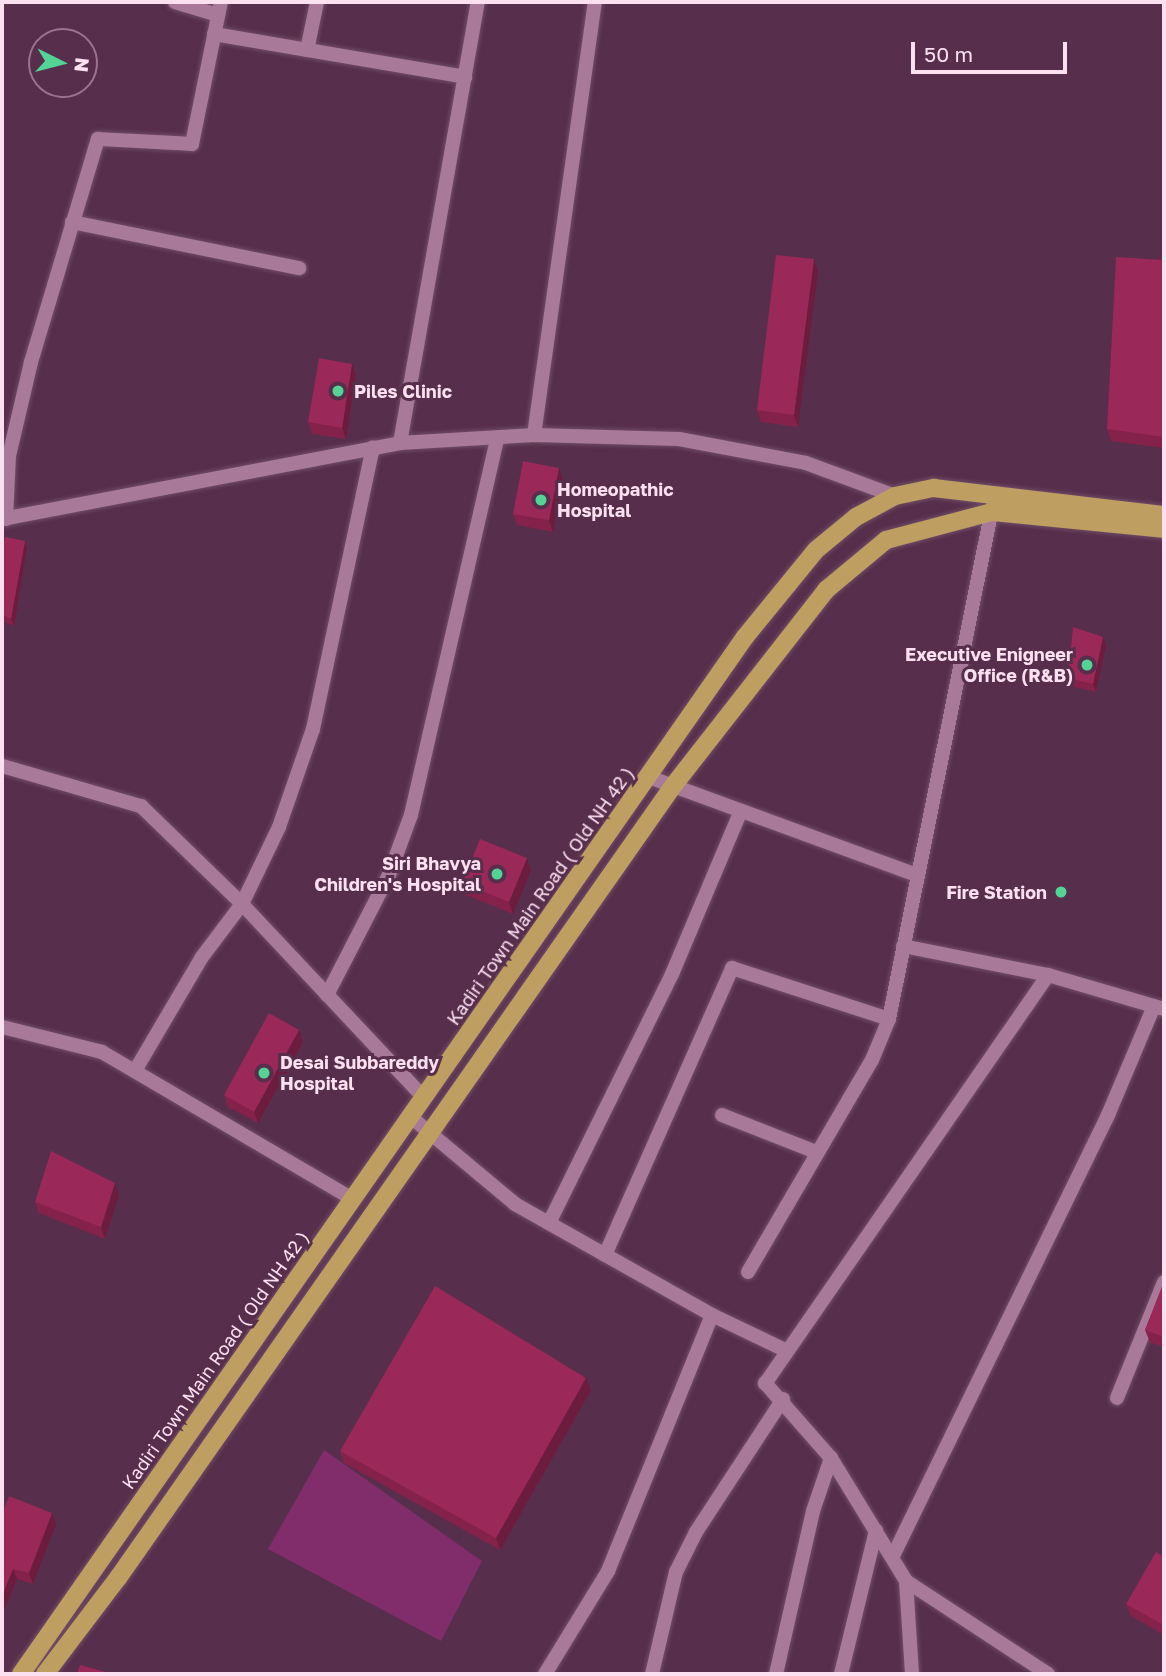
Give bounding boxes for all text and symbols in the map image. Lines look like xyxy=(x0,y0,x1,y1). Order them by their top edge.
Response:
north arrow xyxy=(28,28,98,98)
scale bar xyxy=(914,28,1070,72)
text: 50 m xyxy=(924,41,973,67)
text: N xyxy=(70,57,95,73)
place label: Piles Clinic xyxy=(354,380,452,402)
marker: Piles Clinic xyxy=(328,381,348,401)
place label: Homeopathic Hospital xyxy=(557,479,674,522)
marker: Homeopathic Hospital xyxy=(531,490,551,510)
place label: Executive Enigneer Office (R&B) xyxy=(905,644,1073,686)
marker: Executive Enigneer Office (R&B) xyxy=(1079,657,1095,673)
street label: Kadiri Town Main Road ( Old NH 42 ) xyxy=(442,763,638,1029)
place label: Siri Bhavya Children's Hospital xyxy=(314,853,481,896)
marker: Siri Bhavya Children's Hospital xyxy=(487,864,507,884)
place label: Fire Station xyxy=(946,881,1047,903)
marker: Fire Station xyxy=(1053,884,1069,900)
place label: Desai Subbareddy Hospital xyxy=(280,1052,439,1094)
marker: Desai Subbareddy Hospital xyxy=(254,1063,274,1083)
street label: Kadiri Town Main Road ( Old NH 42 ) xyxy=(117,1227,313,1493)

